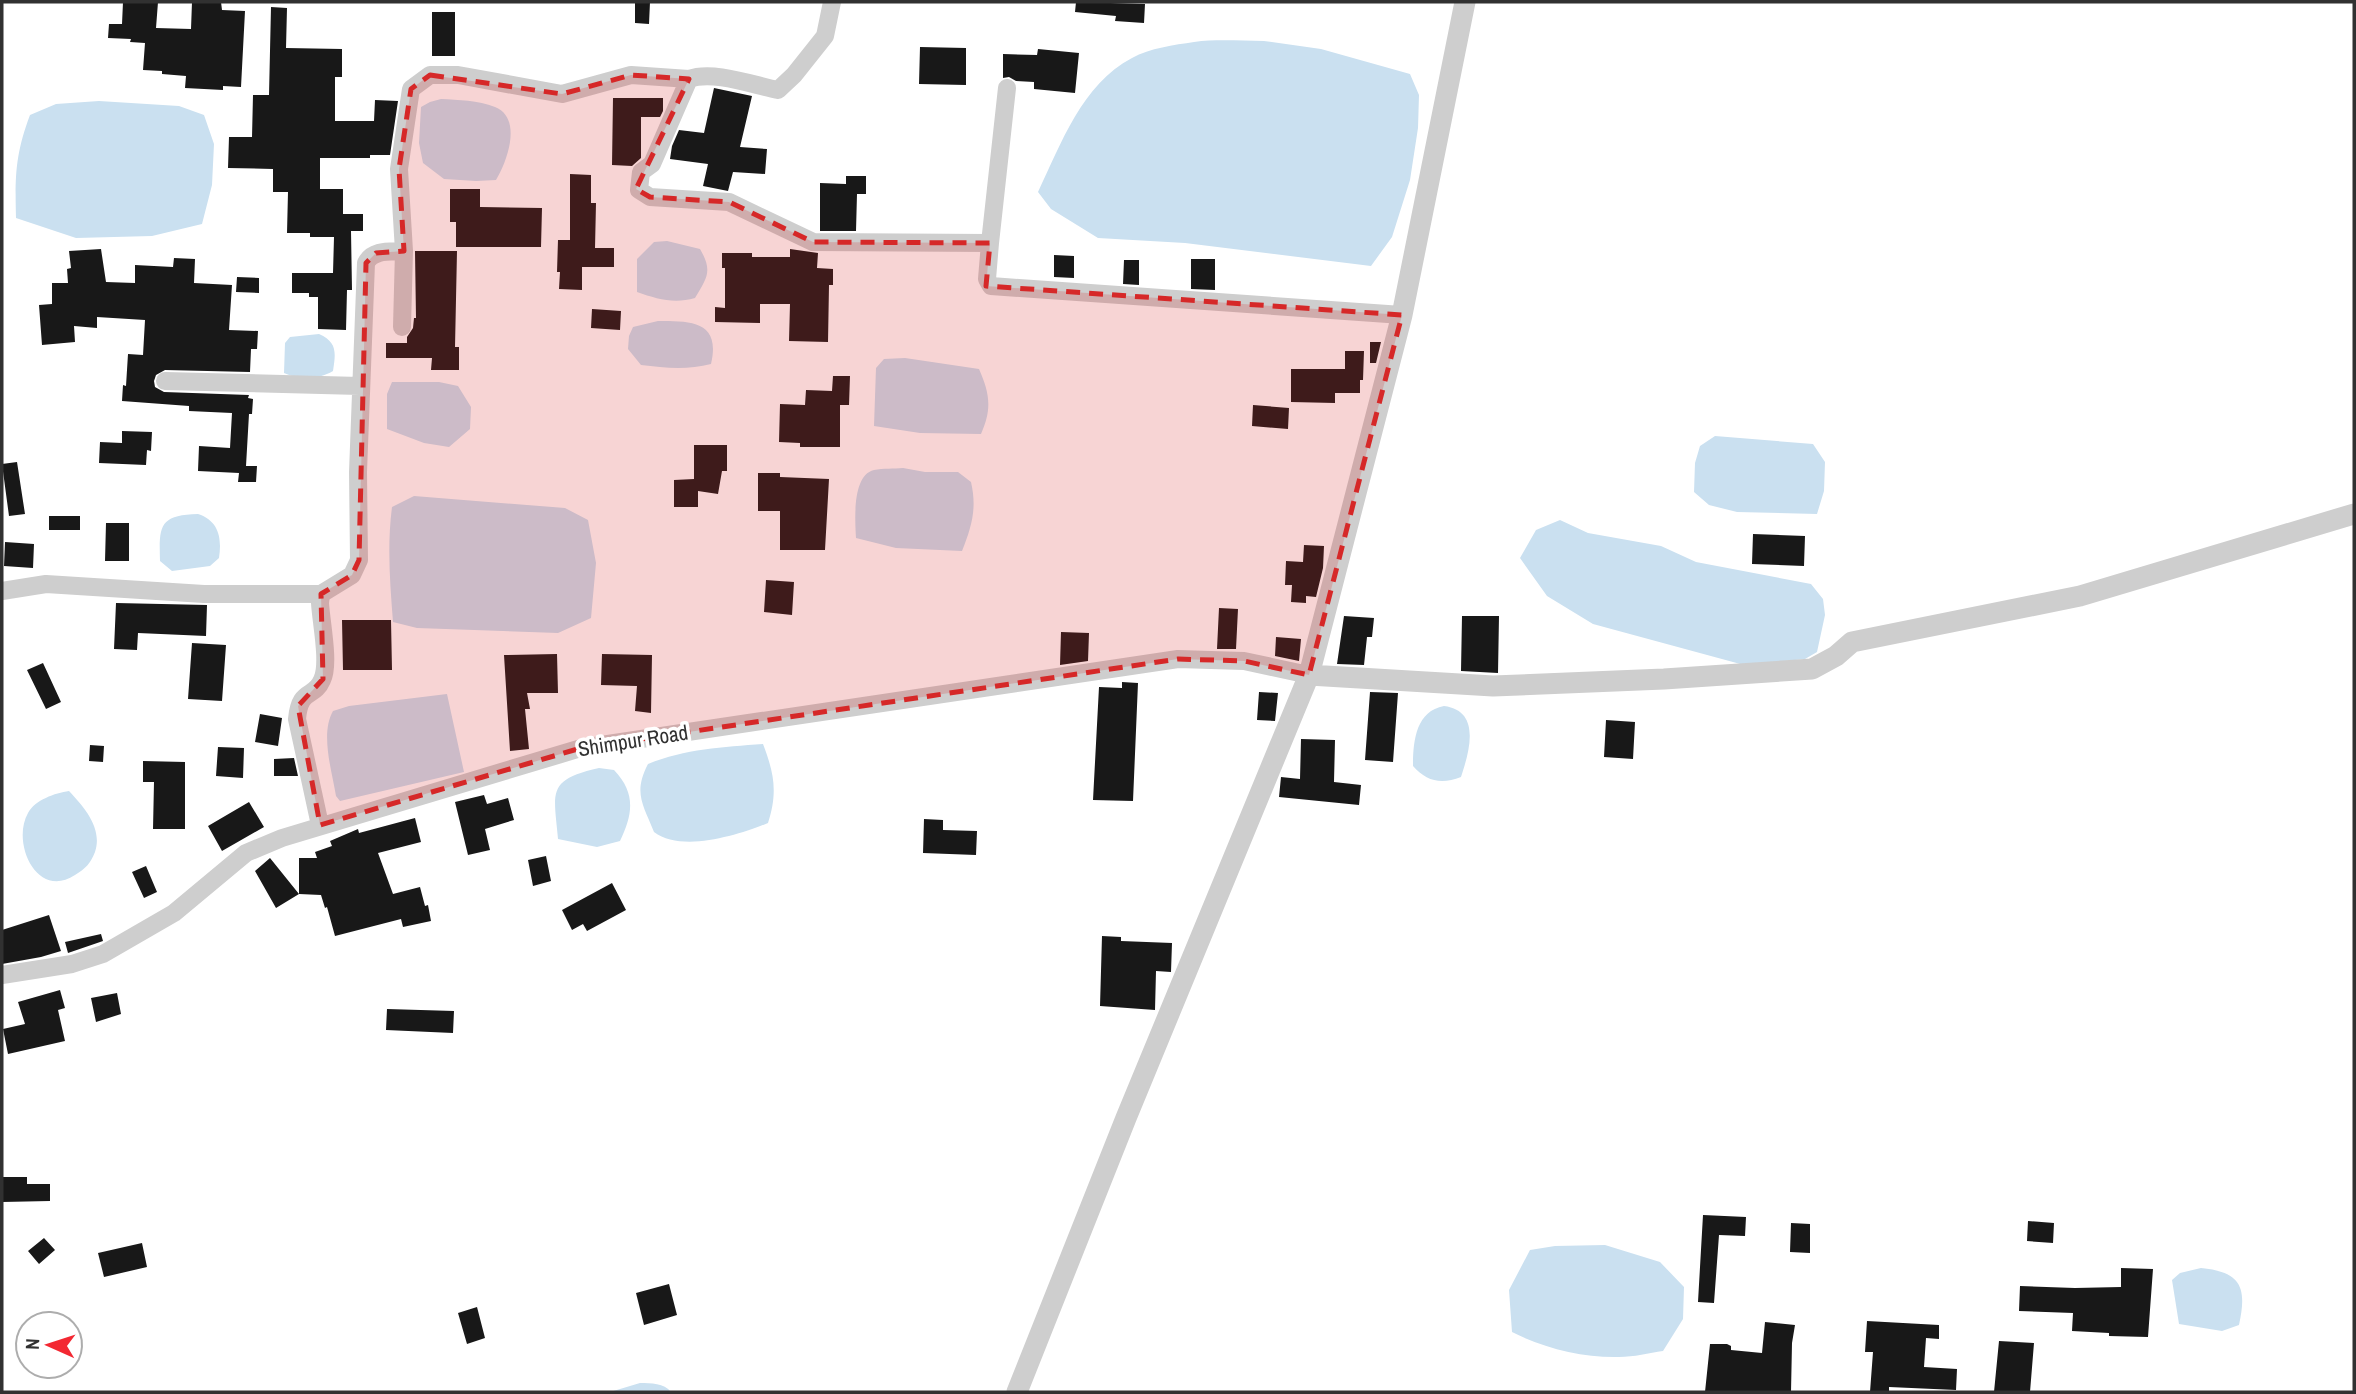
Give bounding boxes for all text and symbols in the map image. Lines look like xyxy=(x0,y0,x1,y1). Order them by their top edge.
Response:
street label: Shimpur Road xyxy=(576,718,690,764)
north arrow xyxy=(14,1310,84,1380)
text: N xyxy=(19,1338,45,1350)

